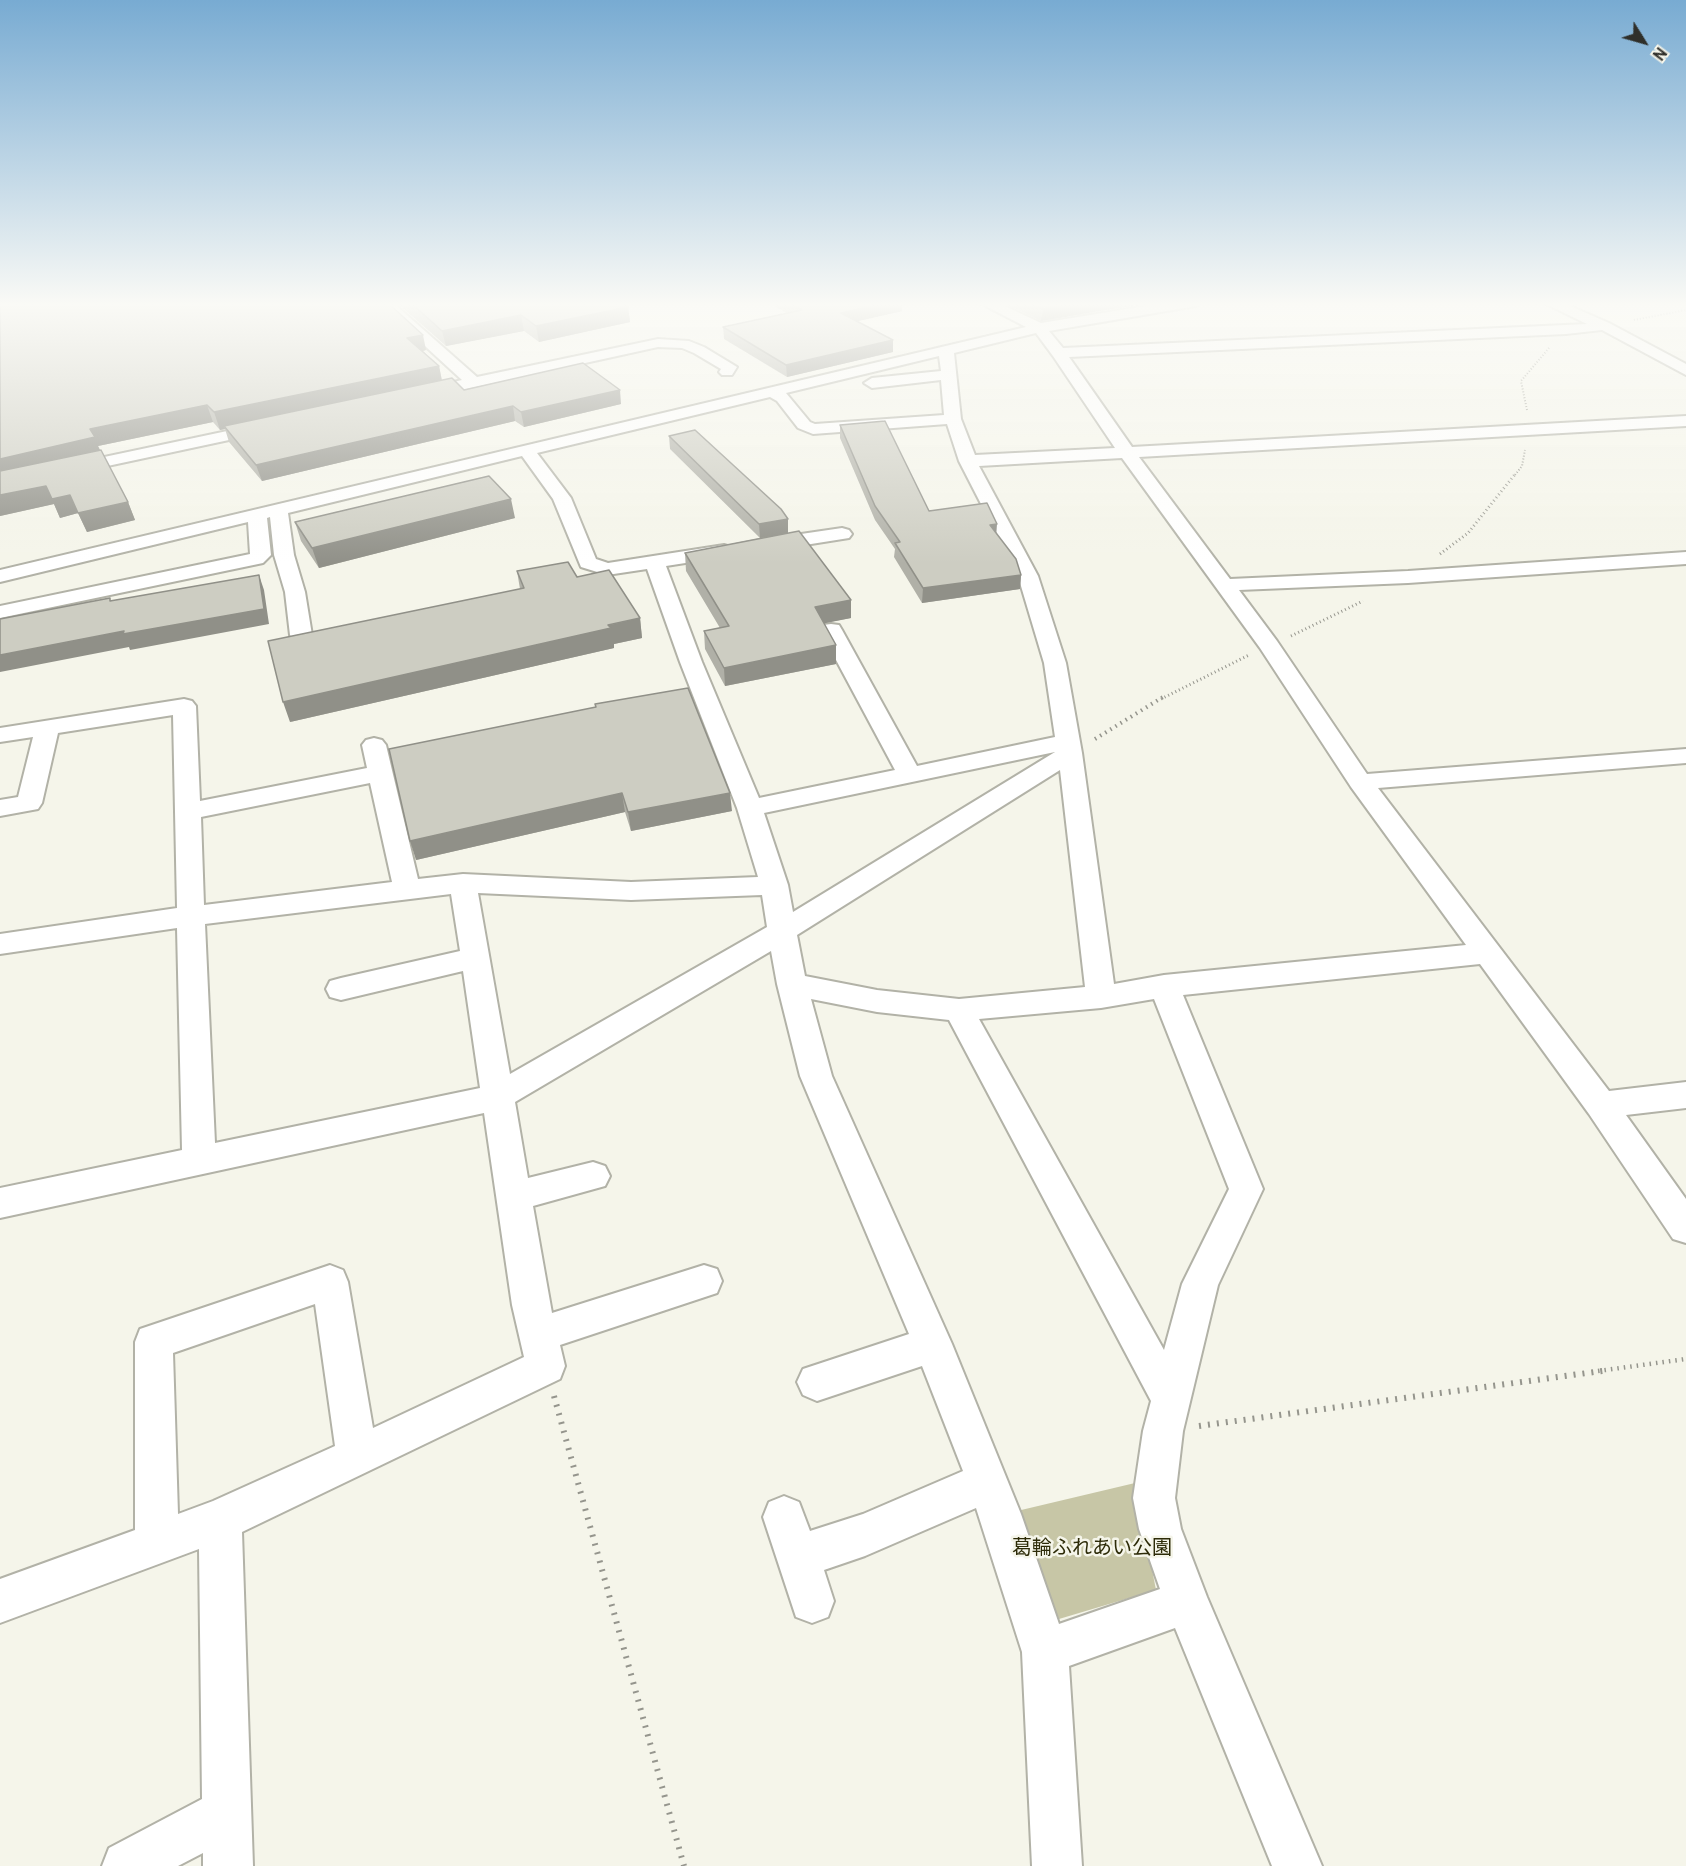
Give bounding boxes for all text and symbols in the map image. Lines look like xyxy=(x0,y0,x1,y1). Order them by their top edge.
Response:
north arrow xyxy=(1614,12,1674,72)
text: N xyxy=(1647,42,1670,63)
park label: 葛輪ふれあい公園 xyxy=(1012,1538,1172,1562)

